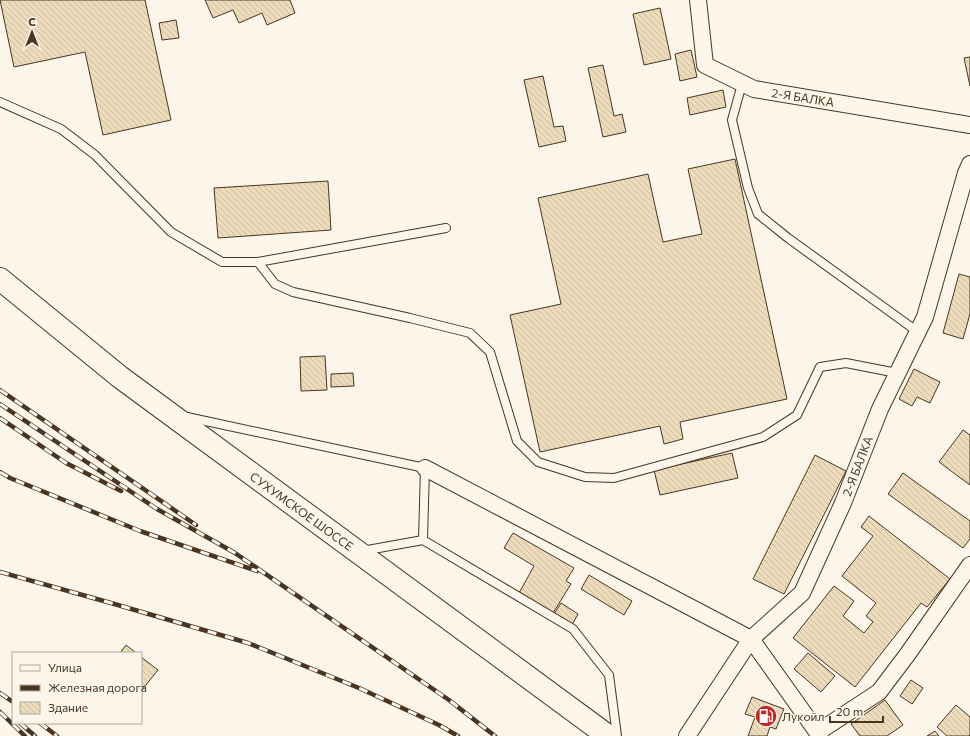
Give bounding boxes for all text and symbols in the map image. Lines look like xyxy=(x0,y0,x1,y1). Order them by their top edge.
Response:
north arrow xyxy=(12,12,52,52)
text: С xyxy=(28,15,36,28)
street label: 2-Я БАЛКА xyxy=(771,85,835,109)
street label: 2-Я БАЛКА xyxy=(839,434,875,498)
street label: СУХУМСКОЕ ШОССЕ xyxy=(248,469,356,553)
legend xyxy=(12,652,142,724)
text: Улица xyxy=(48,660,82,674)
text: Железная дорога xyxy=(48,680,147,694)
scale bar xyxy=(830,698,883,724)
text: Здание xyxy=(48,700,88,714)
fuel station icon: Лукойл xyxy=(753,703,779,729)
text: 20 m xyxy=(836,704,863,718)
place label: Лукойл xyxy=(782,709,824,723)

